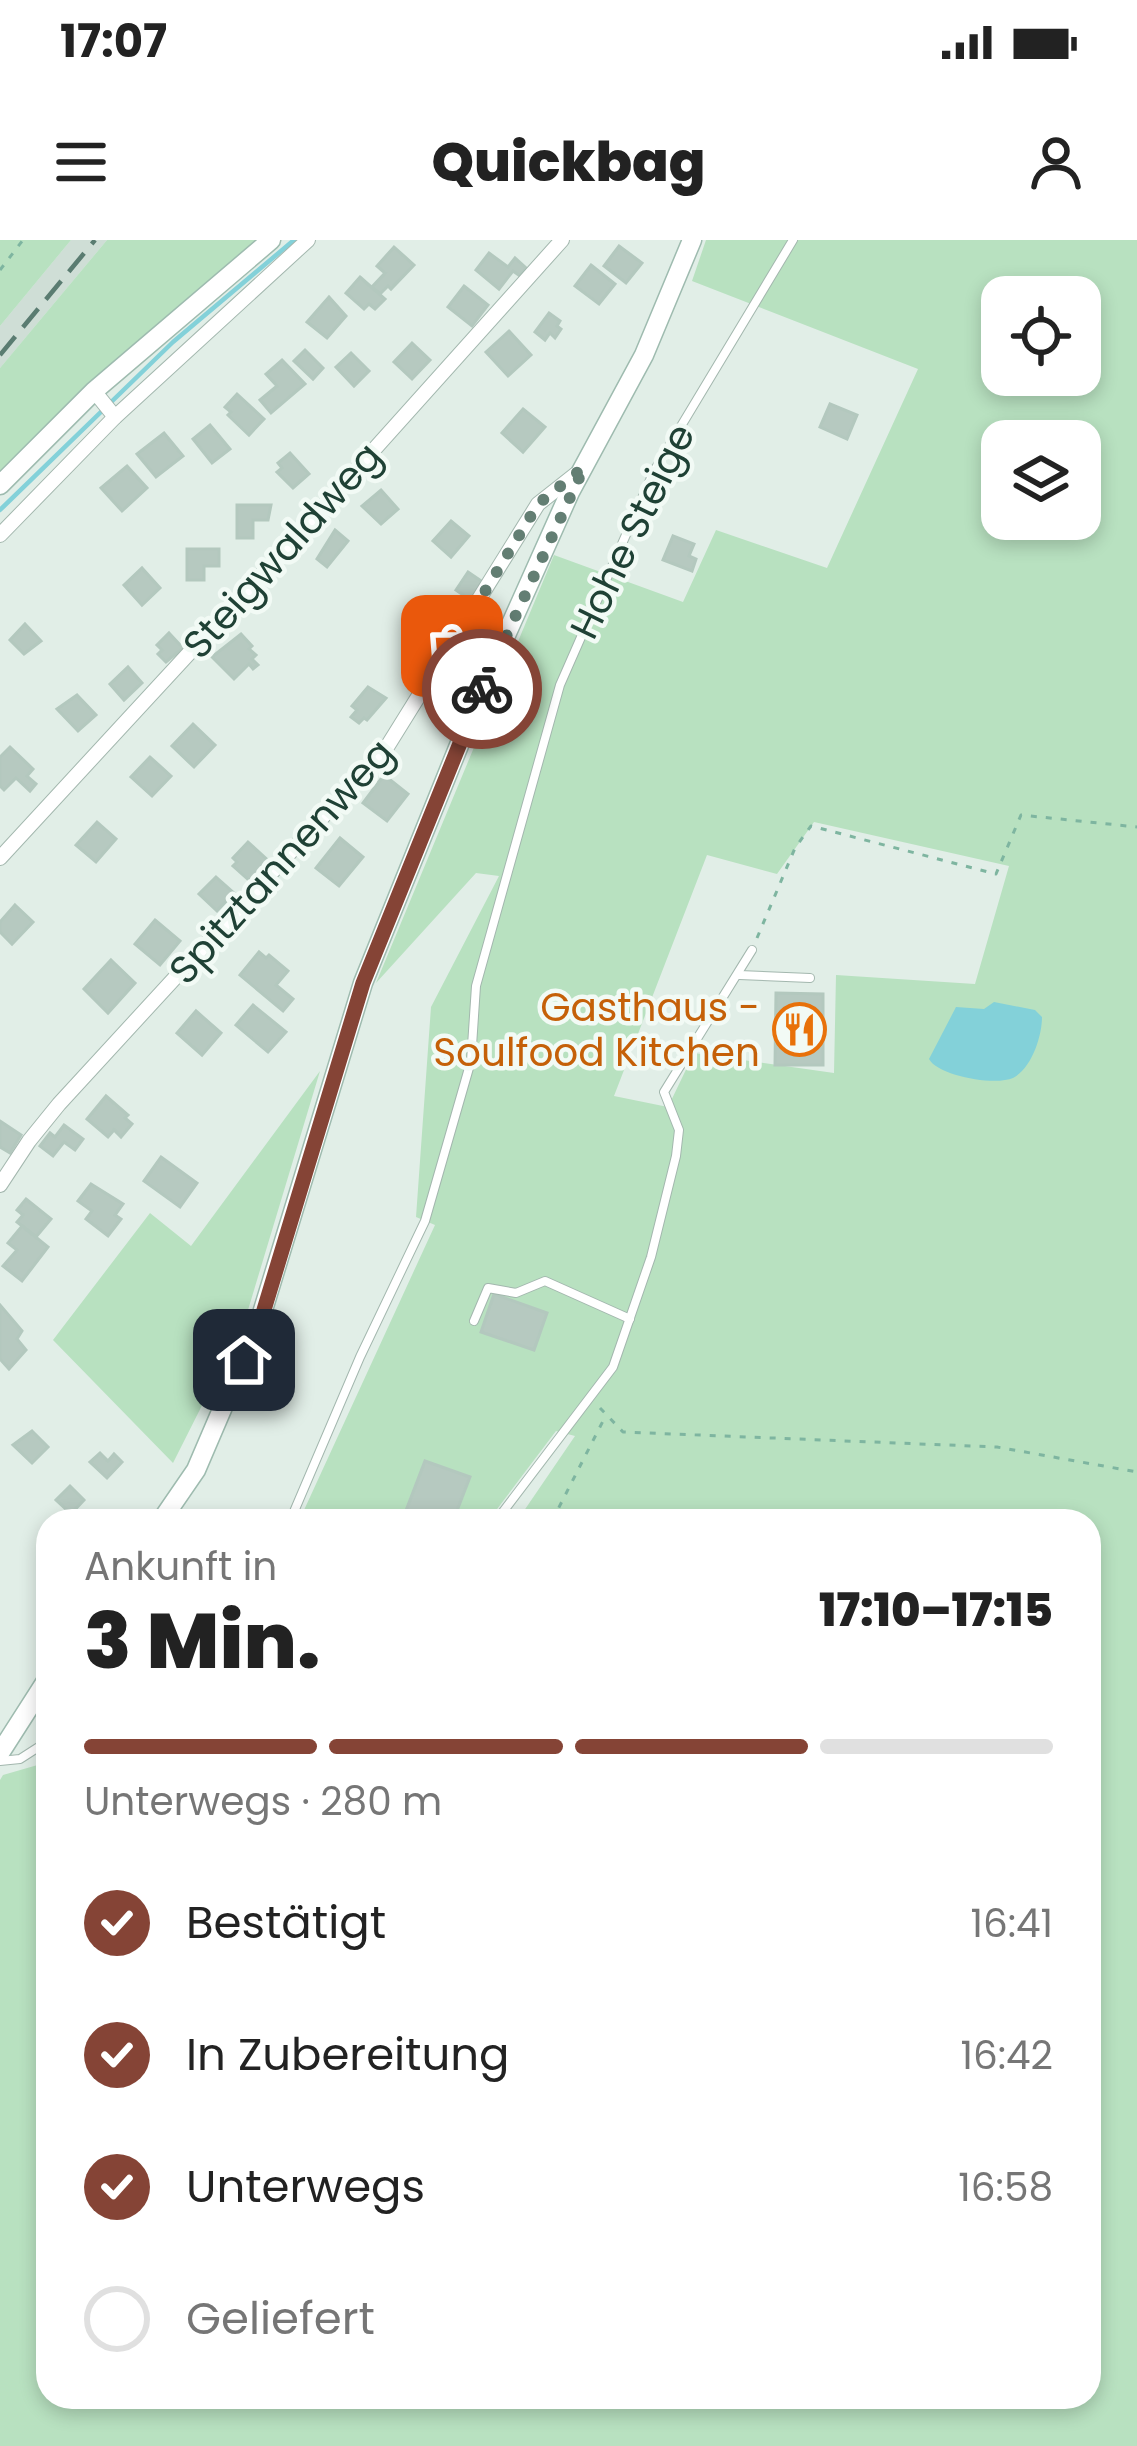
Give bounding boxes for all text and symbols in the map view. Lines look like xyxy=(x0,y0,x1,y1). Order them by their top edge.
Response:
text: 17:07 xyxy=(60,10,167,73)
text: Quickbag xyxy=(431,124,706,200)
icon: menu xyxy=(48,129,114,195)
icon: person xyxy=(1023,129,1089,195)
map controls xyxy=(981,276,1101,540)
button: locate xyxy=(981,276,1101,396)
street label: Hohe Steige xyxy=(557,414,708,648)
button: layers xyxy=(981,420,1101,540)
street label: Steigwaldweg xyxy=(170,430,394,671)
pin xyxy=(401,595,503,697)
icon: bag xyxy=(419,613,485,679)
courier xyxy=(422,629,542,749)
icon: bike xyxy=(449,656,515,722)
street label: Spitztannenweg xyxy=(156,727,407,996)
place label: Gasthaus - Soulfood Kitchen xyxy=(433,980,760,1080)
restaurant icon: Gasthaus - Soulfood Kitchen xyxy=(771,1001,827,1057)
pin xyxy=(193,1309,295,1411)
icon: home xyxy=(211,1327,277,1393)
text: Ankunft in xyxy=(84,1539,277,1594)
text: 17:10–17:15 xyxy=(819,1579,1053,1642)
text: 3 Min. xyxy=(84,1586,320,1695)
text: Unterwegs · 280 m xyxy=(84,1774,442,1829)
icon: check xyxy=(84,1890,150,1956)
text: Bestätigt xyxy=(186,1891,386,1954)
text: 16:41 xyxy=(970,1896,1053,1951)
icon: check xyxy=(84,2022,150,2088)
text: In Zubereitung xyxy=(186,2023,510,2086)
text: 16:42 xyxy=(960,2028,1053,2083)
icon: check xyxy=(84,2154,150,2220)
text: Unterwegs xyxy=(186,2155,425,2218)
text: 16:58 xyxy=(958,2160,1053,2215)
text: Geliefert xyxy=(186,2287,375,2350)

